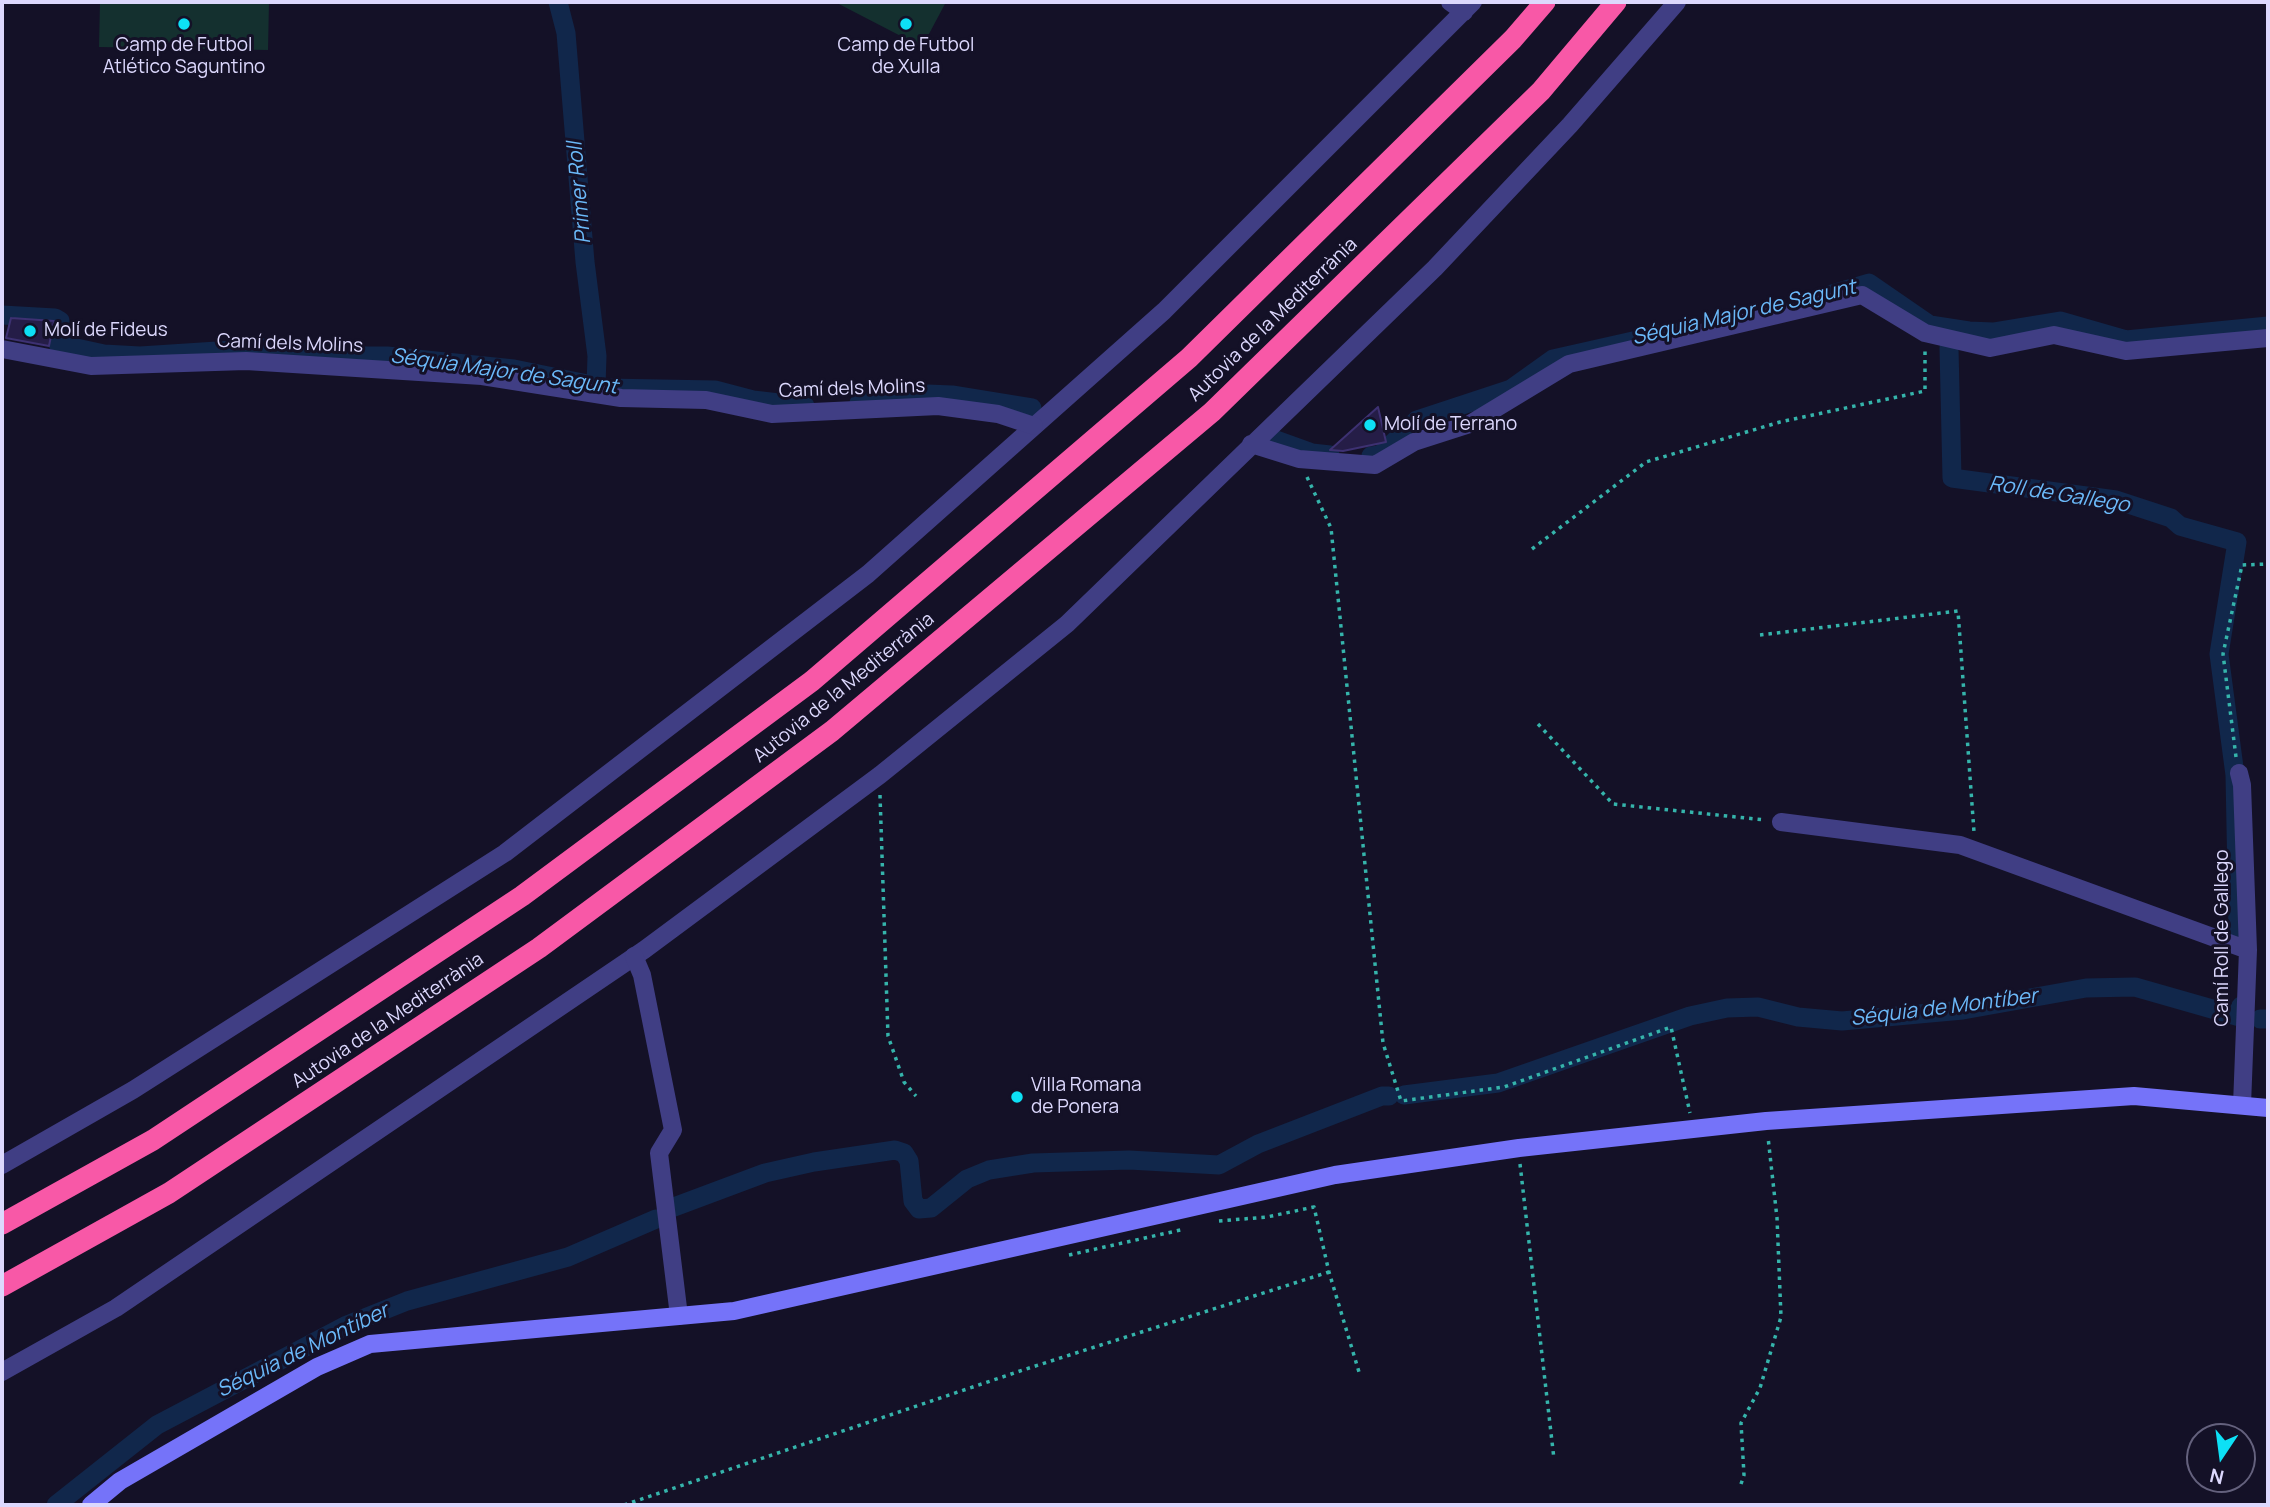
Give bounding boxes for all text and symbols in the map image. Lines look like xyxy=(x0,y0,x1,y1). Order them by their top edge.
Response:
marker: Camp de Futbol Atlético Saguntino xyxy=(176,16,192,32)
marker: Camp de Futbol de Xulla xyxy=(898,16,914,32)
place label: Camp de Futbol Atlético Saguntino xyxy=(103,35,265,79)
place label: Camp de Futbol de Xulla xyxy=(838,35,974,79)
water label: Primer Roll xyxy=(563,141,597,245)
street label: Autovia de la Mediterrània xyxy=(1184,233,1362,407)
water label: Séquia Major de Sagunt xyxy=(1630,275,1858,351)
place label: Molí de Fideus xyxy=(44,320,168,342)
marker: Molí de Fideus xyxy=(22,323,38,339)
street label: Camí dels Molins xyxy=(216,330,364,358)
water label: Séquia Major de Sagunt xyxy=(389,344,619,400)
street label: Camí dels Molins xyxy=(778,375,926,403)
place label: Molí de Terrano xyxy=(1384,414,1517,436)
marker: Molí de Terrano xyxy=(1362,417,1378,433)
water label: Roll de Gallego xyxy=(1987,471,2131,519)
street label: Autovia de la Mediterrània xyxy=(749,608,939,768)
street label: Camí Roll de Gallego xyxy=(2212,850,2234,1026)
street label: Autovia de la Mediterrània xyxy=(288,948,488,1094)
water label: Séquia de Montíber xyxy=(1849,984,2039,1032)
place label: Villa Romana de Ponera xyxy=(1031,1075,1141,1119)
marker: Villa Romana de Ponera xyxy=(1009,1089,1025,1105)
water label: Séquia de Montíber xyxy=(213,1298,393,1404)
north arrow xyxy=(2186,1423,2256,1493)
text: N xyxy=(2207,1462,2226,1491)

